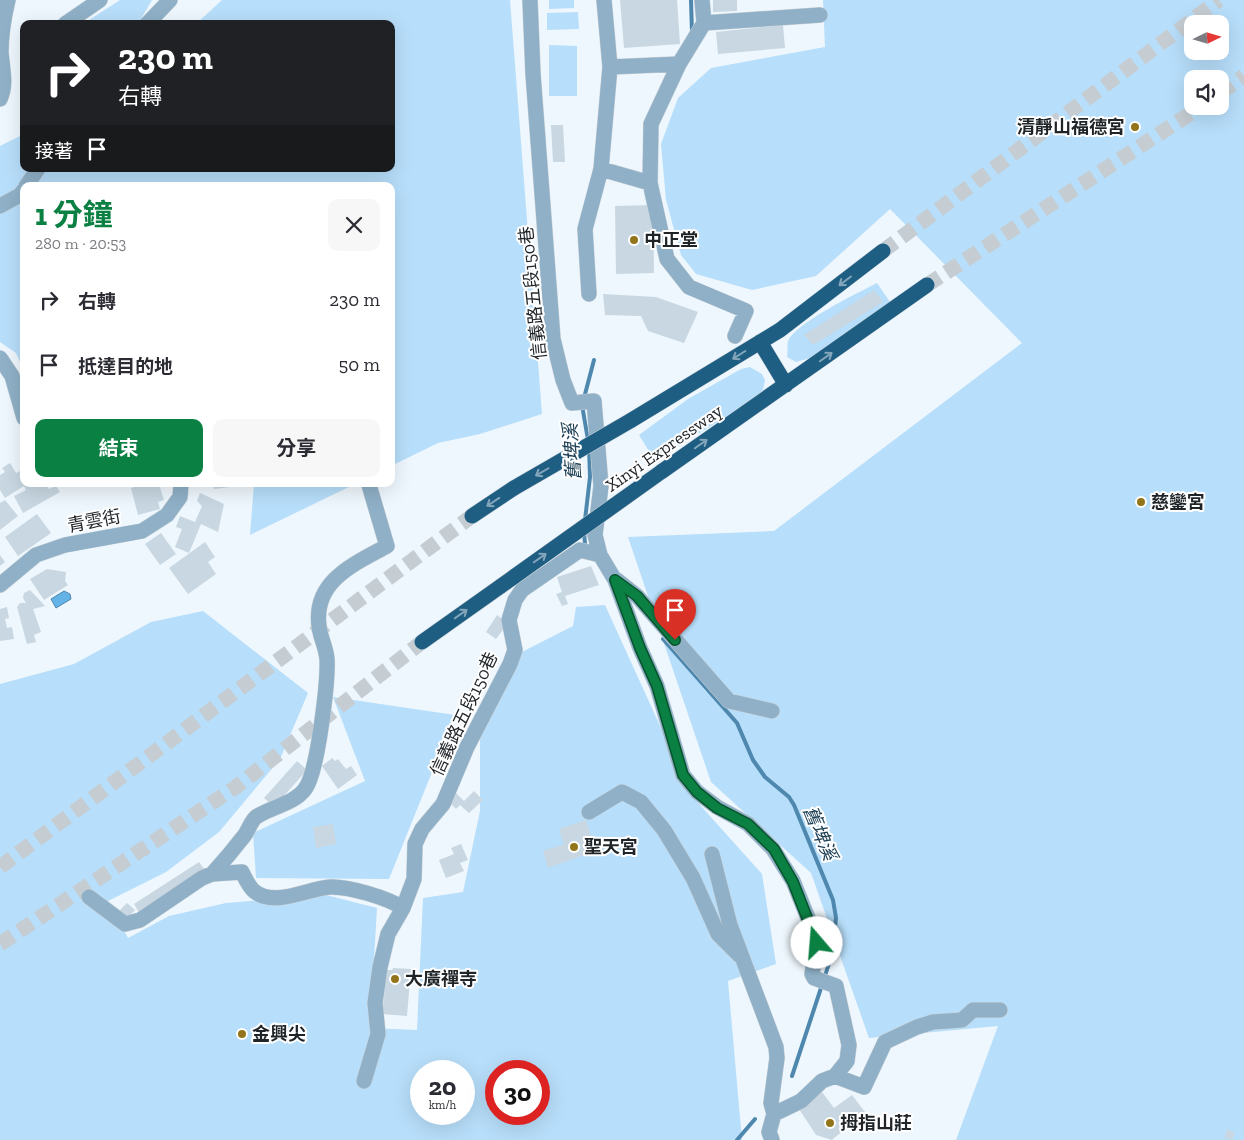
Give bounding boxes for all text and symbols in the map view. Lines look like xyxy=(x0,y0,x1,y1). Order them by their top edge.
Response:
north arrow xyxy=(1184,15,1229,60)
map controls xyxy=(1184,15,1229,115)
text: 230 m xyxy=(118,36,213,78)
icon: right xyxy=(35,40,100,105)
button: sound xyxy=(1184,70,1229,115)
text: 右轉 xyxy=(118,83,162,110)
place label: 清靜山福德宮 xyxy=(1017,116,1125,138)
marker: 清靜山福德宮 xyxy=(1129,121,1141,133)
icon: arrive xyxy=(83,135,111,163)
text: 接著 xyxy=(35,140,73,163)
text: 1 分鐘 xyxy=(35,197,113,233)
button: close xyxy=(328,199,380,251)
street label: 信義路五段150巷 xyxy=(515,225,551,361)
place label: 中正堂 xyxy=(644,229,698,251)
text: 280 m · 20:53 xyxy=(35,234,126,253)
marker: 中正堂 xyxy=(628,234,640,246)
one-way arrow xyxy=(839,275,852,286)
icon: right xyxy=(35,286,63,314)
text: 230 m xyxy=(329,288,380,311)
text: 右轉 xyxy=(78,290,116,313)
icon: arrive xyxy=(35,351,63,379)
one-way arrow xyxy=(732,351,746,361)
one-way arrow xyxy=(819,352,833,362)
text: 50 m xyxy=(339,353,380,376)
text: 抵達目的地 xyxy=(78,355,173,378)
street label: Xinyi Expressway xyxy=(601,399,727,496)
button: 結束 xyxy=(35,419,203,477)
button: 分享 xyxy=(213,419,380,477)
water label: 舊埤溪 xyxy=(558,420,585,481)
one-way arrow xyxy=(694,439,708,449)
one-way arrow xyxy=(536,467,550,477)
place label: 慈鑾宮 xyxy=(1151,491,1205,513)
marker: 慈鑾宮 xyxy=(1135,496,1147,508)
one-way arrow xyxy=(486,497,500,507)
street label: 青雲街 xyxy=(65,505,123,537)
one-way arrow xyxy=(533,553,547,563)
pin xyxy=(654,589,696,640)
icon: arrive xyxy=(661,596,689,624)
one-way arrow xyxy=(454,609,468,619)
street label: 信義路五段150巷 xyxy=(426,648,502,780)
water label: 舊埤溪 xyxy=(798,802,843,866)
place label: 聖天宮 xyxy=(584,836,638,858)
marker: 聖天宮 xyxy=(568,841,580,853)
position arrow xyxy=(790,916,842,968)
place label: 大廣禪寺 xyxy=(405,968,477,990)
marker: 大廣禪寺 xyxy=(389,973,401,985)
place label: 金興尖 xyxy=(252,1023,306,1045)
marker: 金興尖 xyxy=(236,1028,248,1040)
speed limit sign: 30 xyxy=(485,1060,550,1125)
text: 20 xyxy=(429,1071,456,1101)
text: km/h xyxy=(429,1098,456,1112)
place label: 拇指山莊 xyxy=(840,1112,912,1134)
marker: 拇指山莊 xyxy=(824,1117,836,1129)

